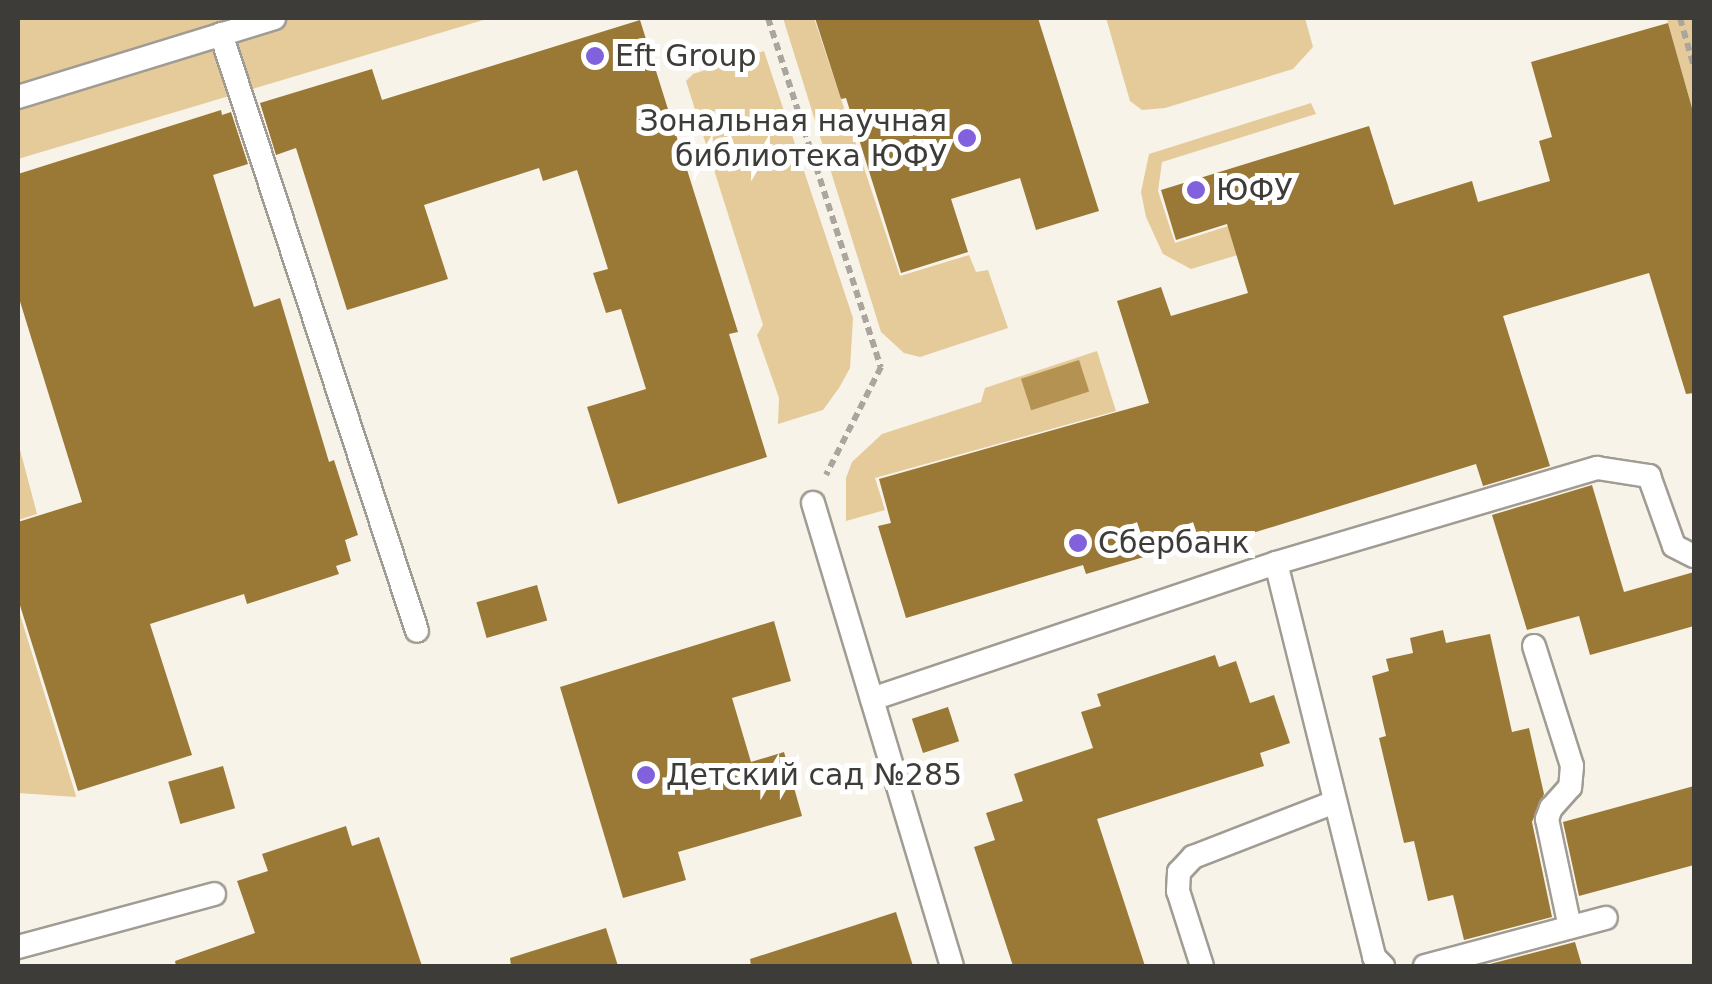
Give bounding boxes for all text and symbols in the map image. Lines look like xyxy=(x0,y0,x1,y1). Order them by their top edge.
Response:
place label: Eft Group xyxy=(615,38,757,74)
marker: Eft Group xyxy=(584,45,606,67)
place label: Зональная научная библиотека ЮФУ xyxy=(639,103,947,174)
marker: Зональная научная библиотека ЮФУ xyxy=(956,127,978,149)
place label: ЮФУ xyxy=(1216,172,1292,208)
marker: ЮФУ xyxy=(1185,179,1207,201)
place label: Сбербанк xyxy=(1098,525,1250,561)
marker: Сбербанк xyxy=(1067,532,1089,554)
place label: Детский сад №285 xyxy=(666,757,962,793)
marker: Детский сад №285 xyxy=(635,764,657,786)

